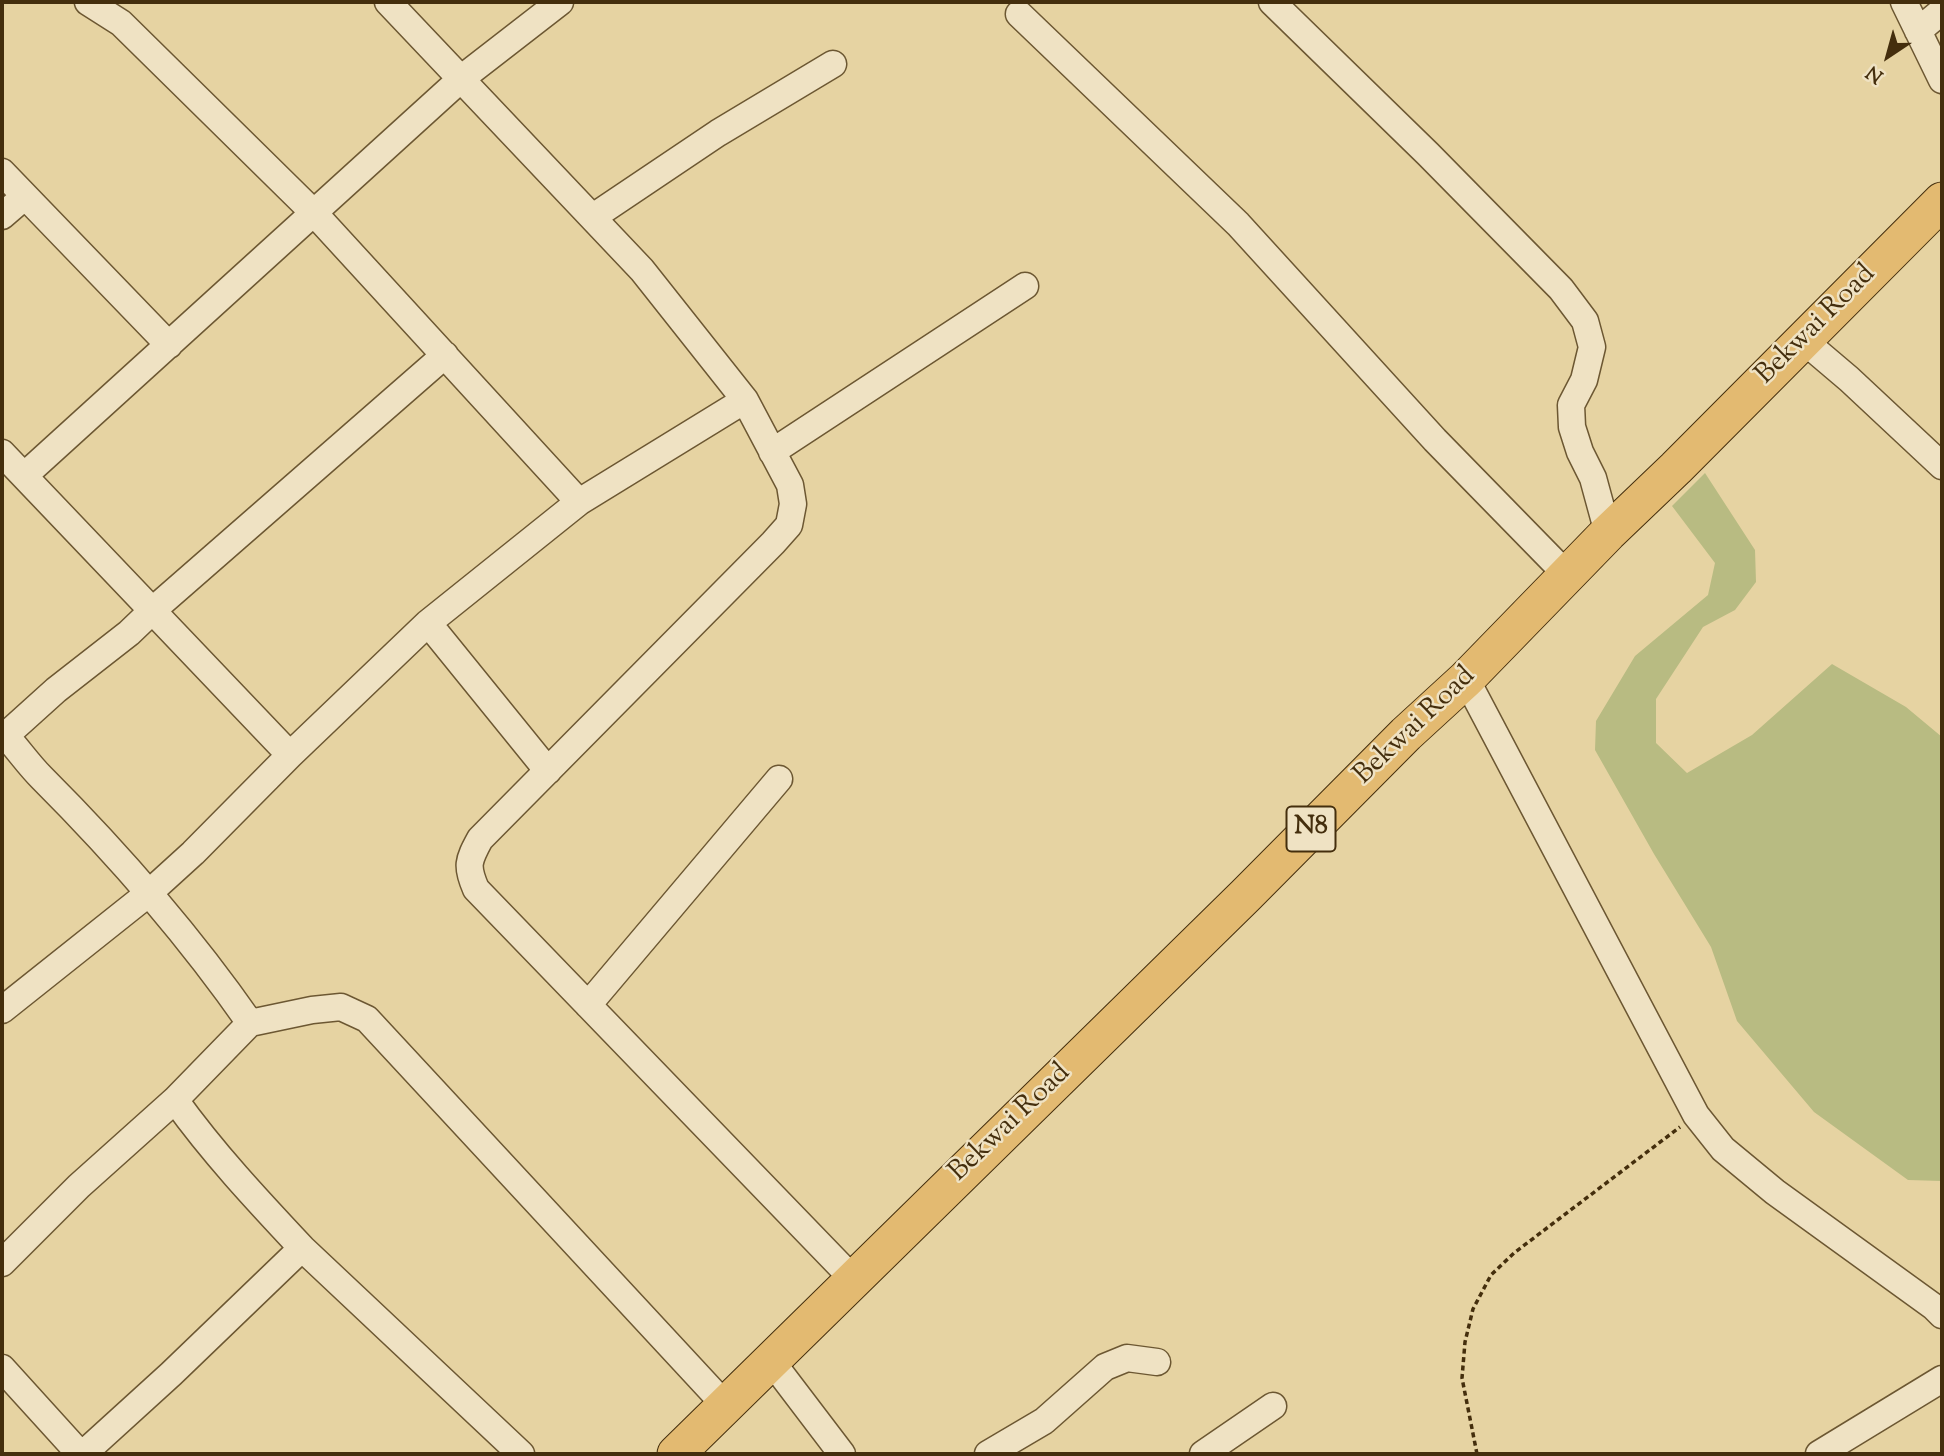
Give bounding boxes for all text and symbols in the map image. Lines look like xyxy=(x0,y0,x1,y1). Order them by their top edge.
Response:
north arrow xyxy=(1853,21,1923,91)
text: N xyxy=(1861,58,1889,89)
street label: Bekwai Road xyxy=(1750,259,1884,393)
street label: Bekwai Road xyxy=(1348,661,1484,793)
road number: N8 xyxy=(1286,806,1336,852)
street label: Bekwai Road xyxy=(943,1058,1079,1190)

